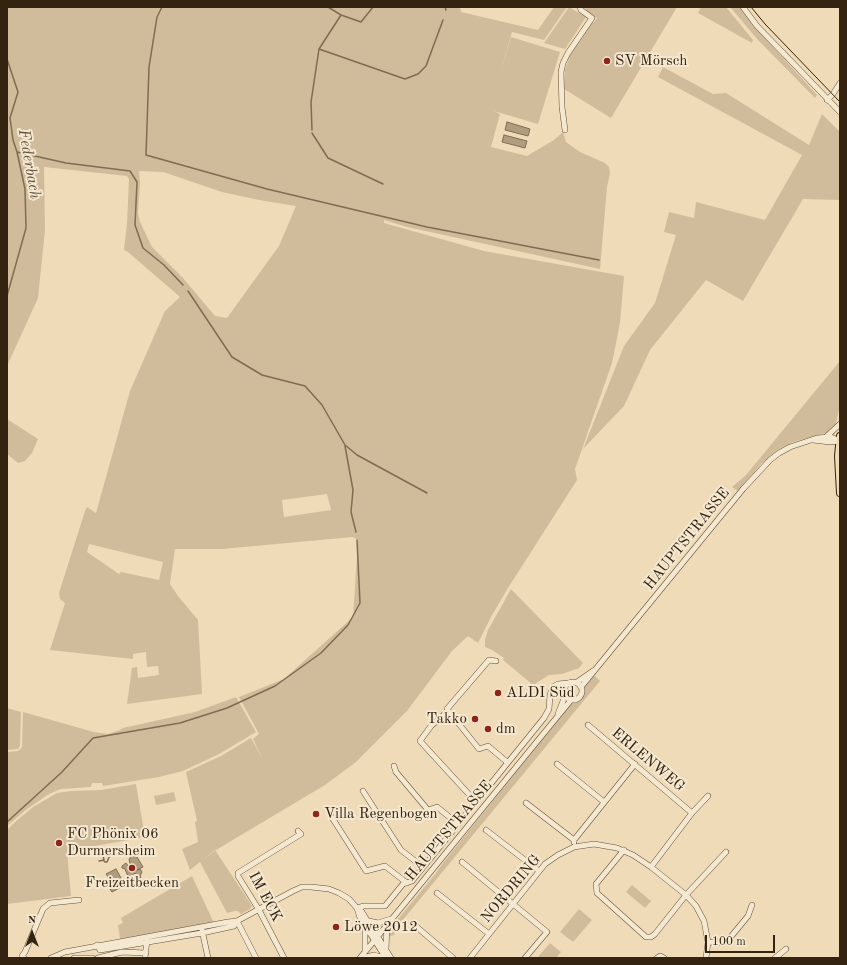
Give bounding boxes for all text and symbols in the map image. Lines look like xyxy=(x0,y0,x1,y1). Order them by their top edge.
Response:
place label: SV Mörsch xyxy=(615,52,687,70)
marker: SV Mörsch xyxy=(602,56,612,66)
water label: Federbach xyxy=(13,128,45,200)
street label: HAUPTSTRASSE xyxy=(640,484,734,594)
place label: ALDI Süd xyxy=(506,684,574,702)
marker: ALDI Süd xyxy=(493,688,503,698)
place label: Takko xyxy=(427,710,467,728)
marker: Takko xyxy=(470,714,480,724)
place label: dm xyxy=(496,720,516,738)
marker: dm xyxy=(483,724,493,734)
street label: ERLENWEG xyxy=(608,724,688,796)
street label: HAUPTSTRASSE xyxy=(402,777,496,885)
place label: Villa Regenbogen xyxy=(324,805,438,823)
marker: Villa Regenbogen xyxy=(311,809,321,819)
place label: FC Phönix 06 Durmersheim xyxy=(67,825,159,860)
marker: FC Phönix 06 Durmersheim xyxy=(54,838,64,848)
street label: NORDRING xyxy=(477,851,545,927)
marker: Freizeitbecken xyxy=(127,863,137,873)
street label: IM ECK xyxy=(244,869,286,925)
place label: Freizeitbecken xyxy=(85,874,179,892)
north arrow xyxy=(12,913,52,953)
text: N xyxy=(28,915,36,926)
place label: Löwe 2012 xyxy=(344,918,418,936)
marker: Löwe 2012 xyxy=(331,922,341,932)
scale bar xyxy=(707,927,777,953)
text: 100 m xyxy=(712,936,746,948)

